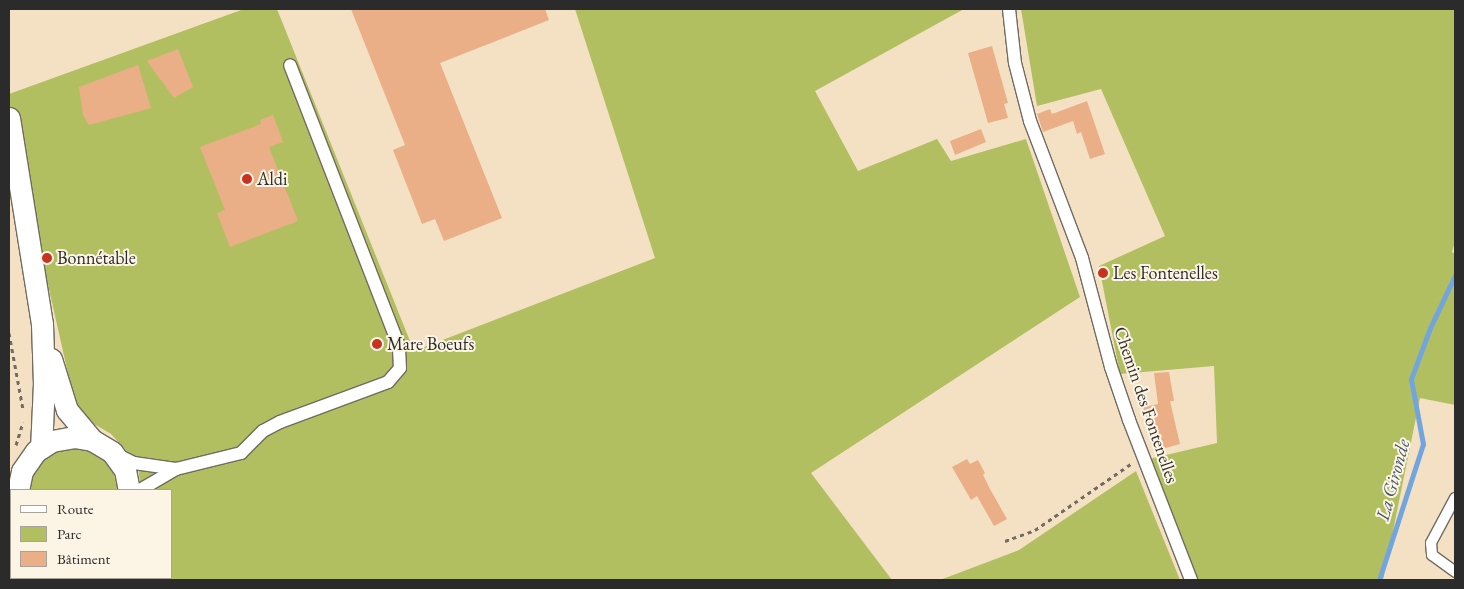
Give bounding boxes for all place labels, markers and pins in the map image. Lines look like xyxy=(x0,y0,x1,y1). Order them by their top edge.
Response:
place label: Aldi xyxy=(257,168,287,190)
marker: Aldi xyxy=(241,173,253,185)
place label: Bonnétable xyxy=(57,247,136,269)
marker: Bonnétable xyxy=(41,252,53,264)
place label: Les Fontenelles xyxy=(1113,262,1218,284)
marker: Les Fontenelles xyxy=(1097,267,1109,279)
place label: Mare Boeufs xyxy=(387,333,474,355)
marker: Mare Boeufs xyxy=(371,338,383,350)

